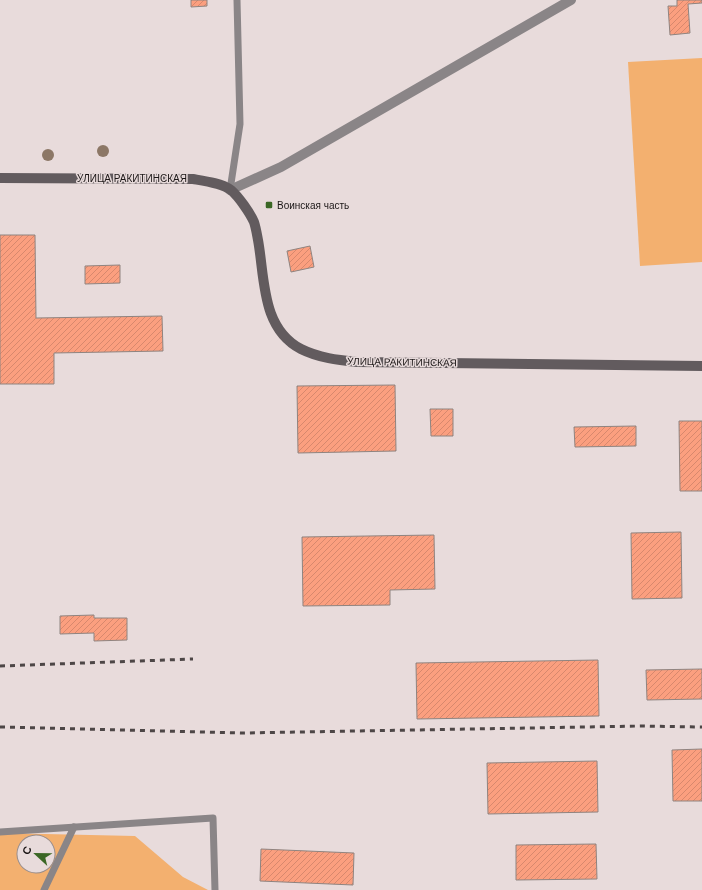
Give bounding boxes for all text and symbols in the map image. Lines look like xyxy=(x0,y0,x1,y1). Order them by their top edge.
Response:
street label: УЛИЦА РАКИТИНСКАЯ xyxy=(77,173,187,184)
marker: Воинская часть xyxy=(264,200,274,210)
place label: Воинская часть xyxy=(277,200,349,211)
street label: УЛИЦА РАКИТИНСКАЯ xyxy=(347,356,457,368)
north arrow xyxy=(16,834,56,874)
text: С xyxy=(20,844,34,856)

